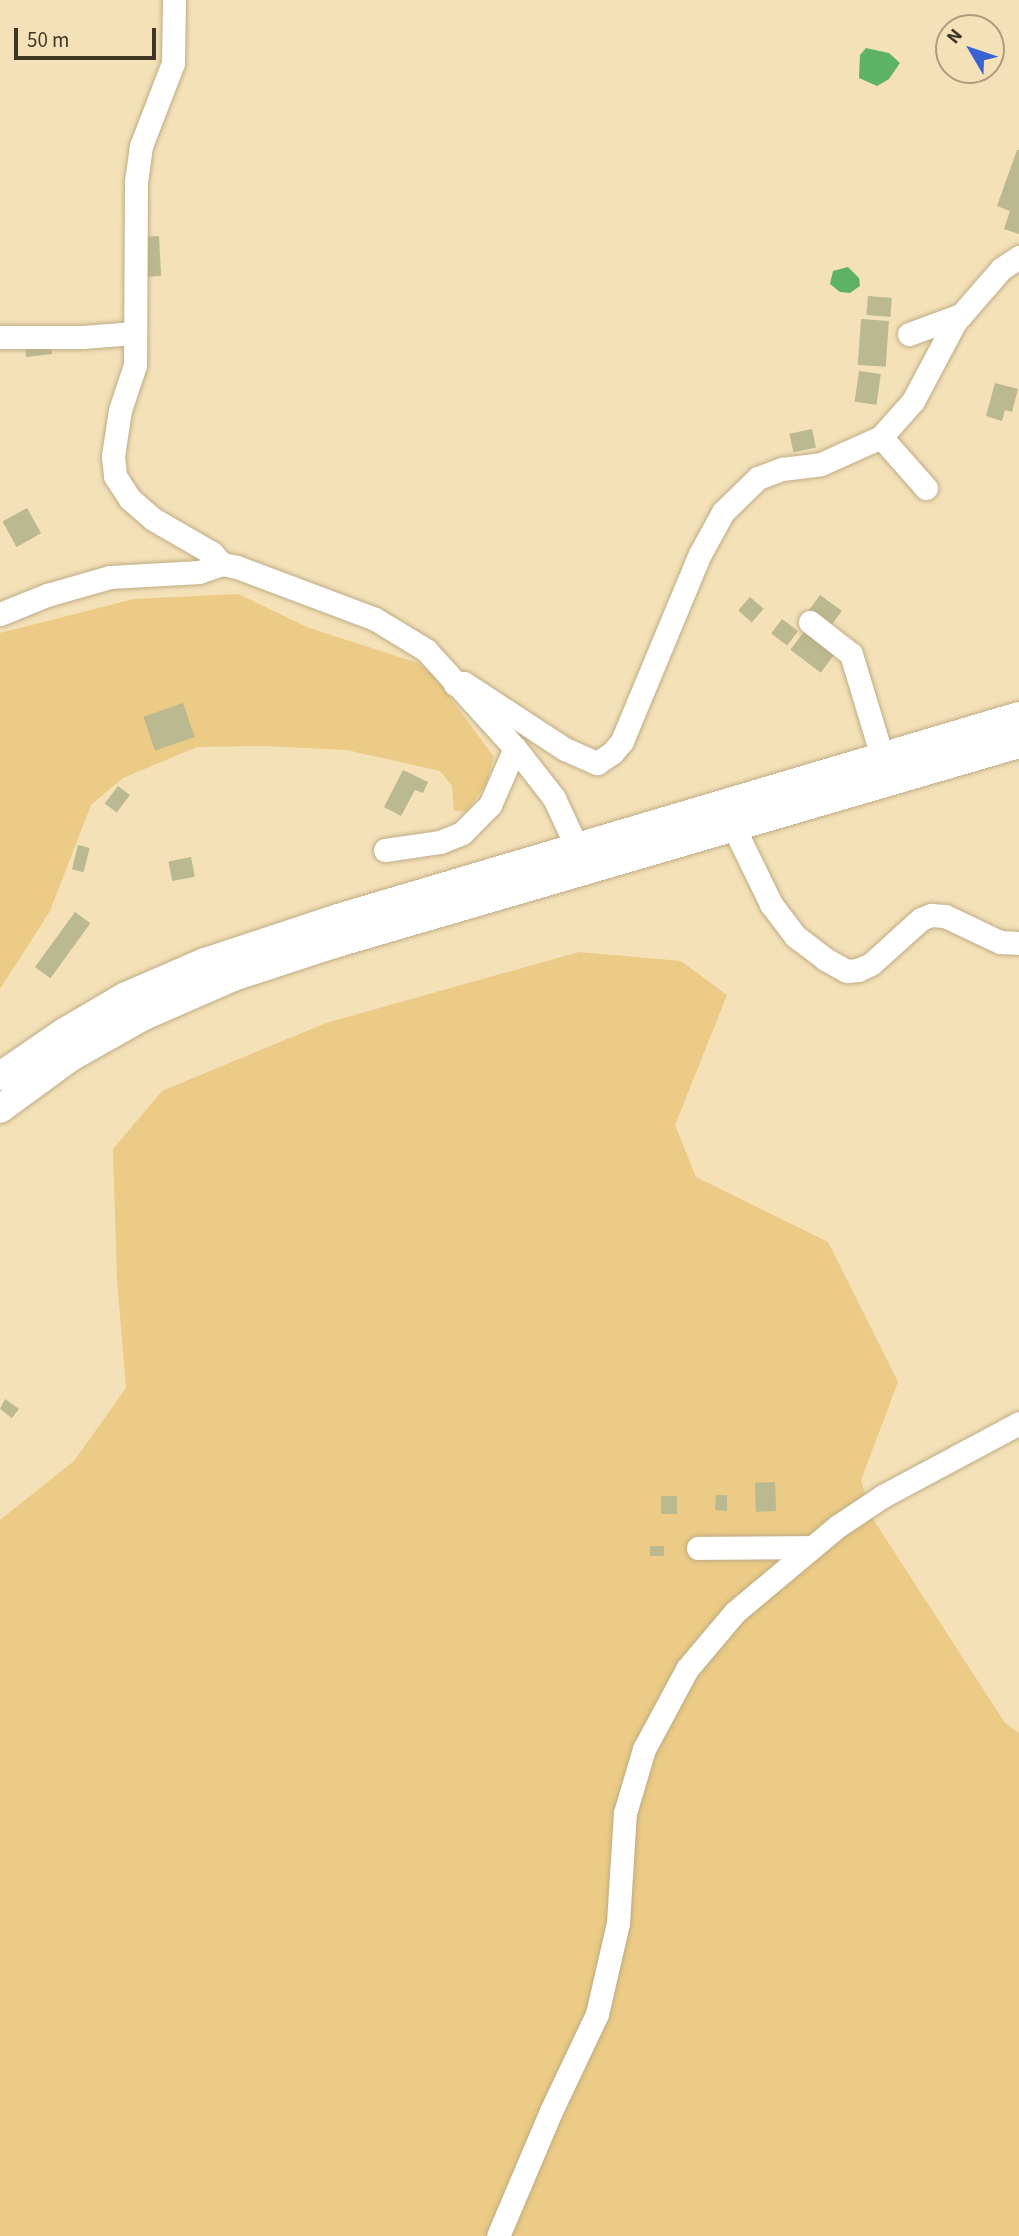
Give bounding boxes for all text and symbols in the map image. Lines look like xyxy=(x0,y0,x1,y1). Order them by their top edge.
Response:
scale bar xyxy=(18,14,159,58)
north arrow xyxy=(935,14,1005,84)
text: N xyxy=(940,23,969,50)
text: 50 m xyxy=(27,25,69,55)

